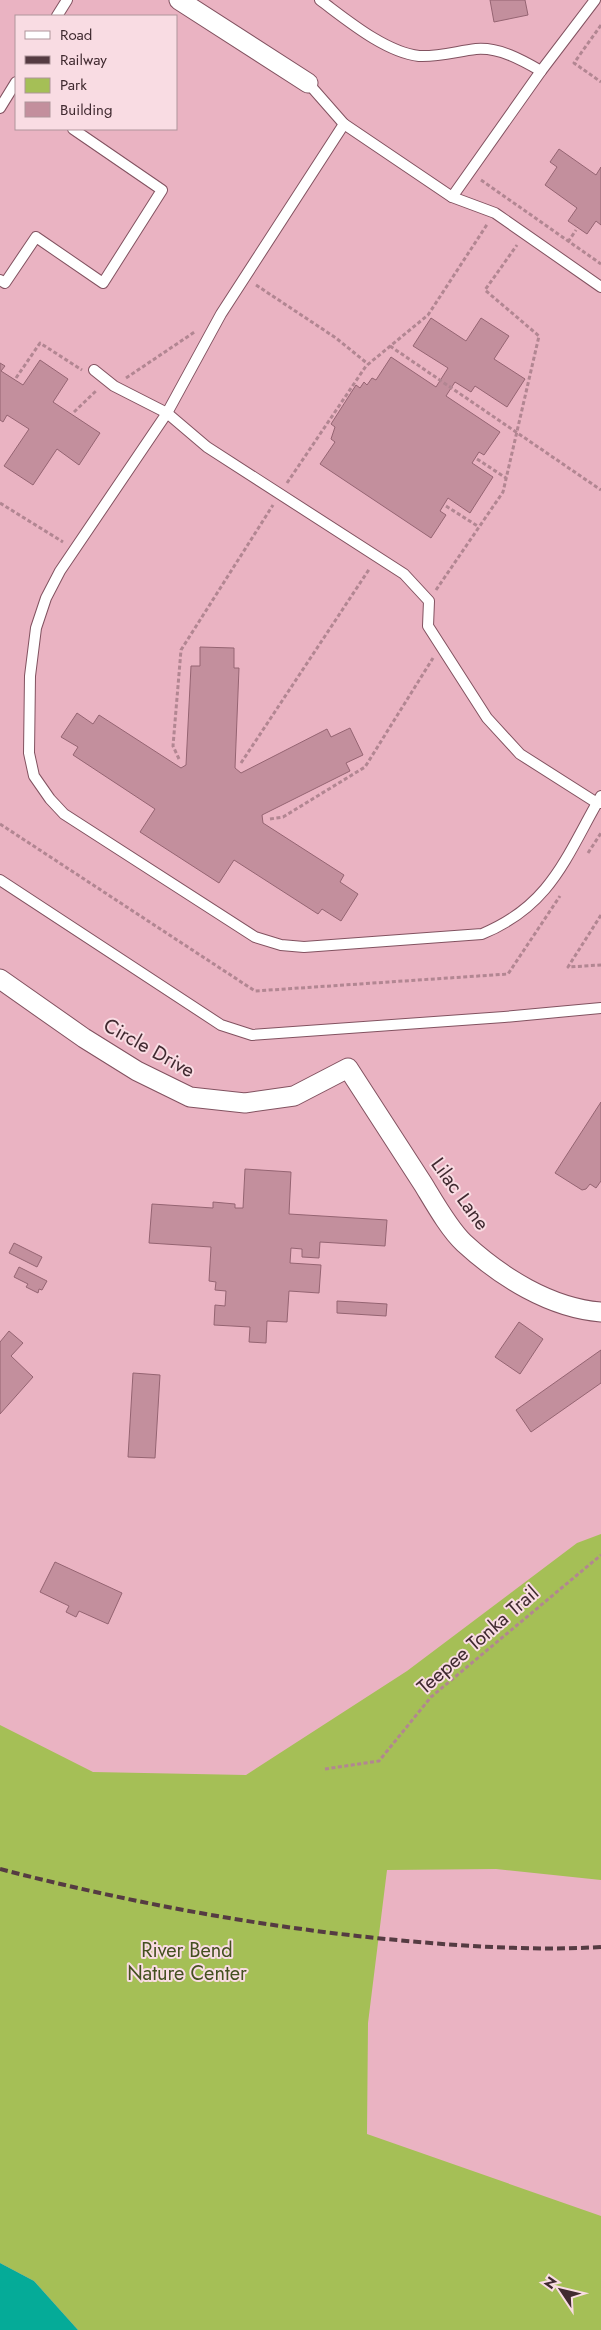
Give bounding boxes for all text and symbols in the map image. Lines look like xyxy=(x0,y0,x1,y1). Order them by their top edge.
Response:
legend xyxy=(15,15,178,130)
text: Road xyxy=(60,24,92,46)
text: Railway xyxy=(60,49,107,71)
text: Park xyxy=(60,74,87,96)
text: Building xyxy=(60,99,112,121)
street label: Circle Drive xyxy=(98,1011,200,1085)
street label: Lilac Lane xyxy=(424,1152,496,1236)
street label: Teepee Tonka Trail xyxy=(411,1579,545,1701)
park label: River Bend Nature Center xyxy=(127,1936,247,1988)
north arrow xyxy=(536,2265,586,2315)
text: N xyxy=(539,2272,562,2293)

